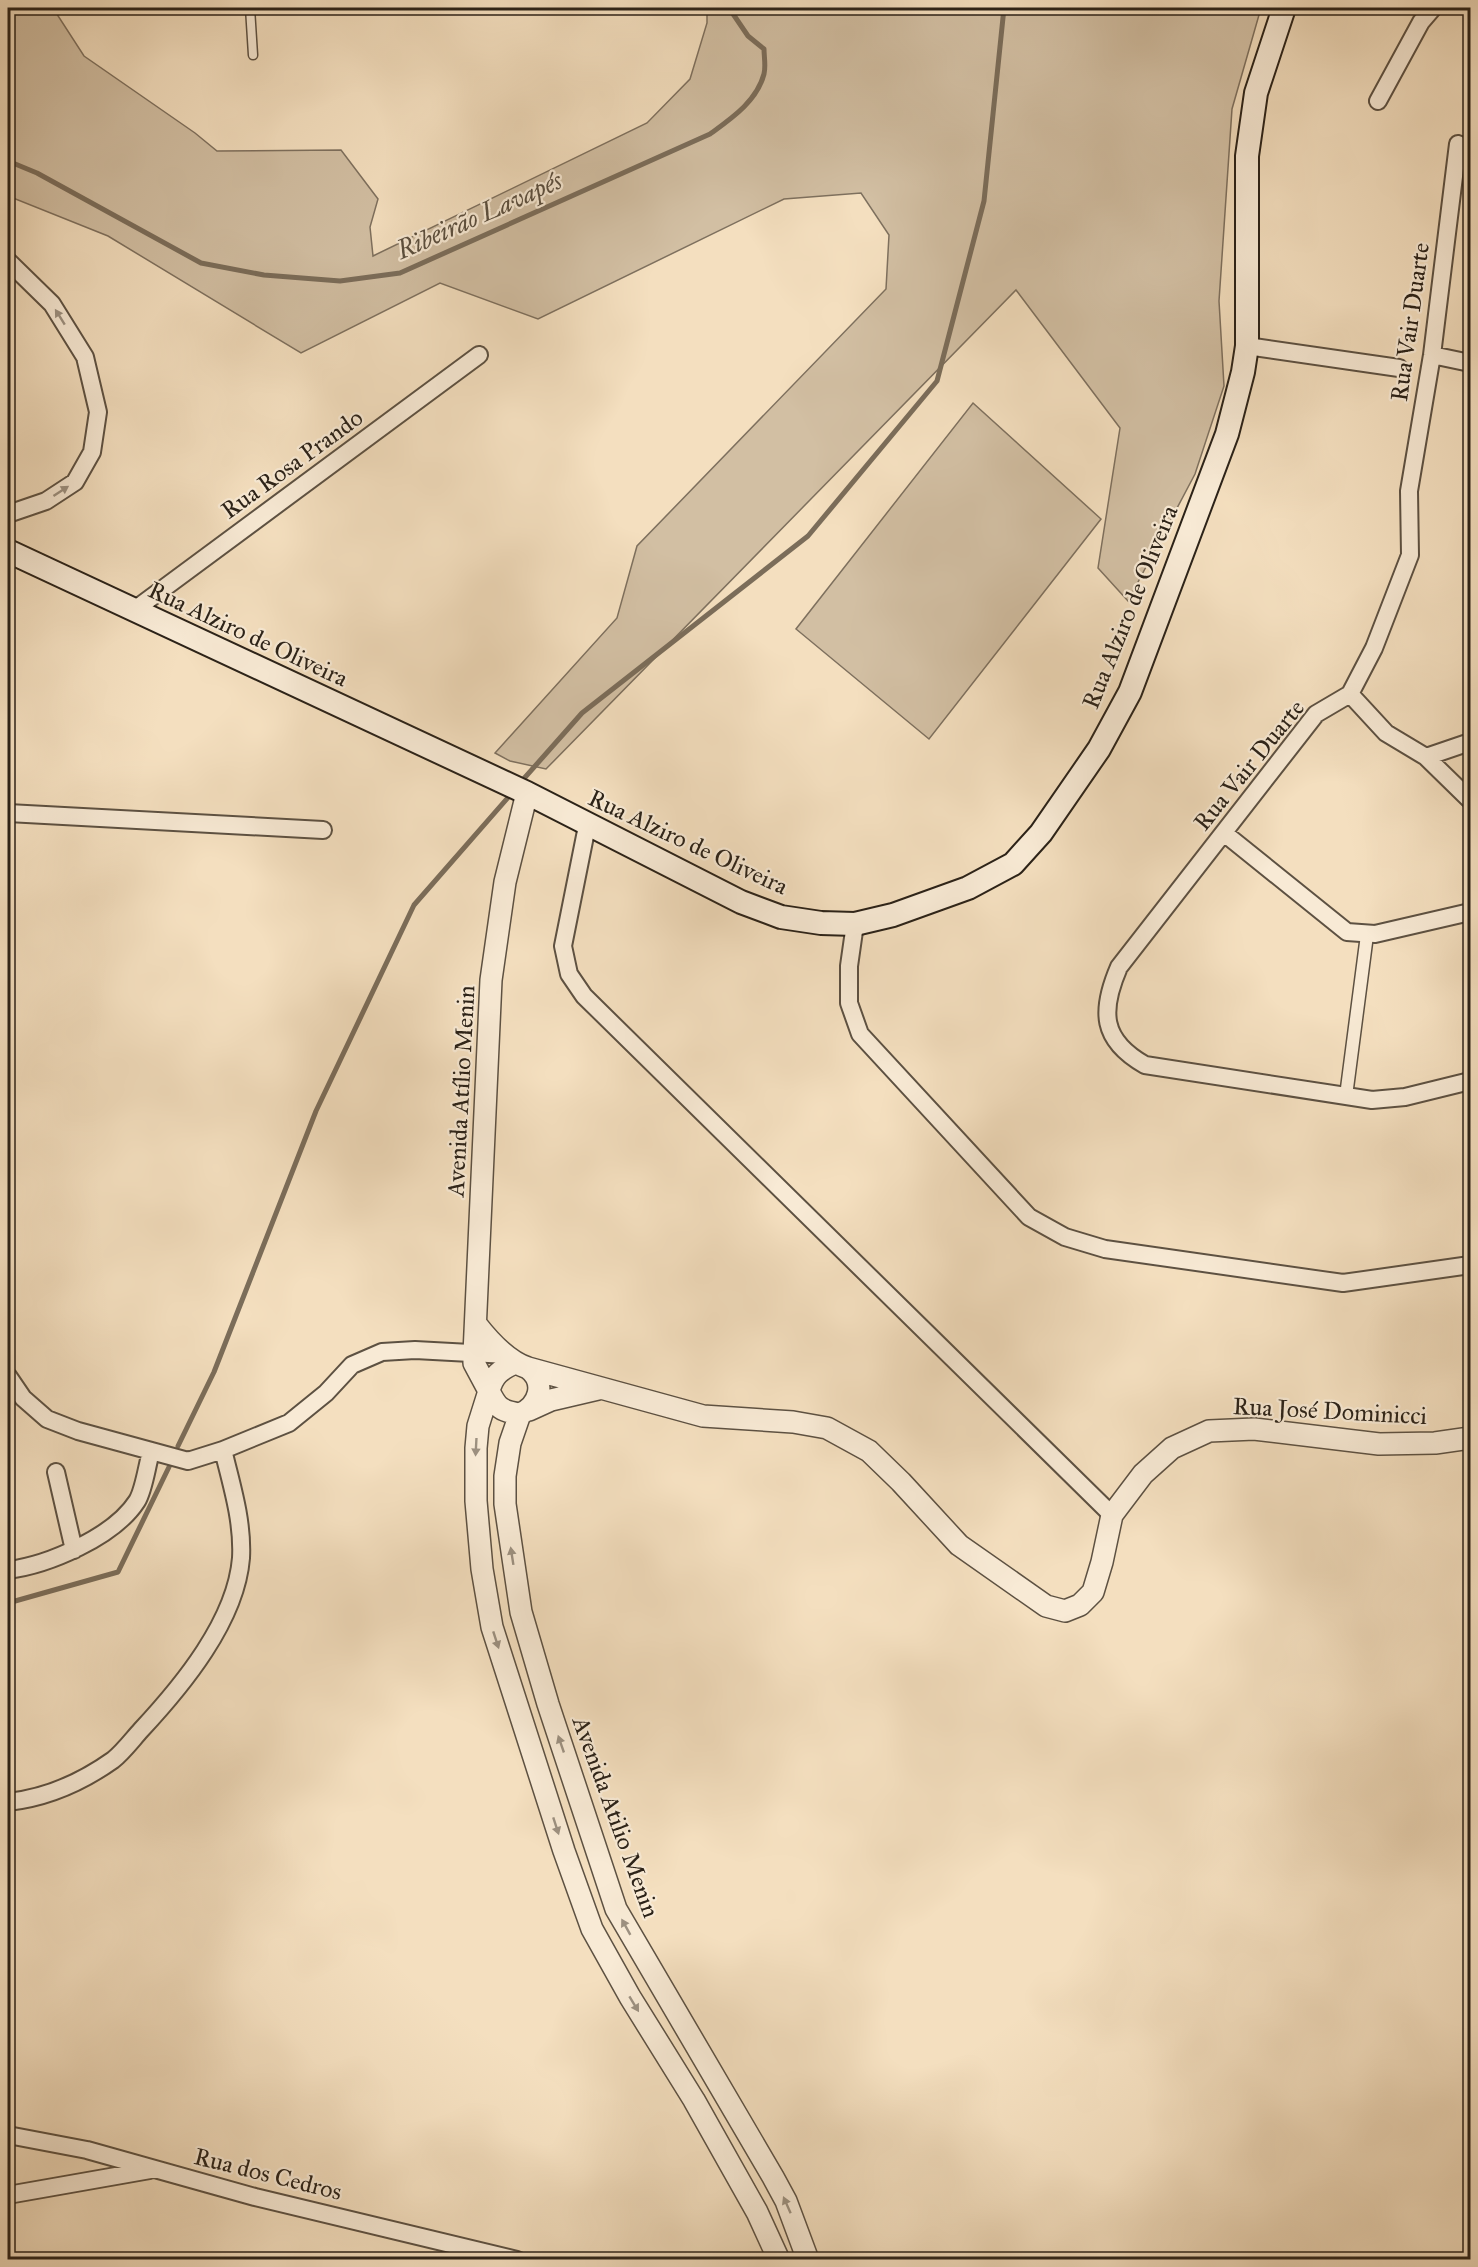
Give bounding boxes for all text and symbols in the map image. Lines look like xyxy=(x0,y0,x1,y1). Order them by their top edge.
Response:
water label: Ribeirão Lavapés xyxy=(390,164,568,267)
street label: Rua Vair Duarte xyxy=(1384,241,1436,403)
one-way arrow xyxy=(55,309,66,325)
street label: Rua Rosa Prando xyxy=(215,403,369,525)
one-way arrow xyxy=(53,486,69,497)
street label: Rua Alziro de Oliveira xyxy=(1076,500,1185,713)
street label: Rua Alziro de Oliveira xyxy=(143,575,353,694)
street label: Rua Vair Duarte xyxy=(1187,693,1311,837)
street label: Rua Alziro de Oliveira xyxy=(583,783,793,902)
street label: Avenida Atílio Menin xyxy=(440,984,482,1199)
street label: Rua José Dominicci xyxy=(1232,1391,1428,1431)
one-way arrow xyxy=(472,1438,481,1457)
one-way arrow xyxy=(507,1546,516,1565)
one-way arrow xyxy=(492,1631,502,1649)
street label: Avenida Atilio Menin xyxy=(565,1711,666,1922)
one-way arrow xyxy=(556,1735,566,1753)
one-way arrow xyxy=(552,1817,562,1835)
one-way arrow xyxy=(621,1918,631,1935)
one-way arrow xyxy=(629,1996,640,2012)
street label: Rua dos Cedros xyxy=(191,2141,345,2207)
one-way arrow xyxy=(782,2195,792,2213)

